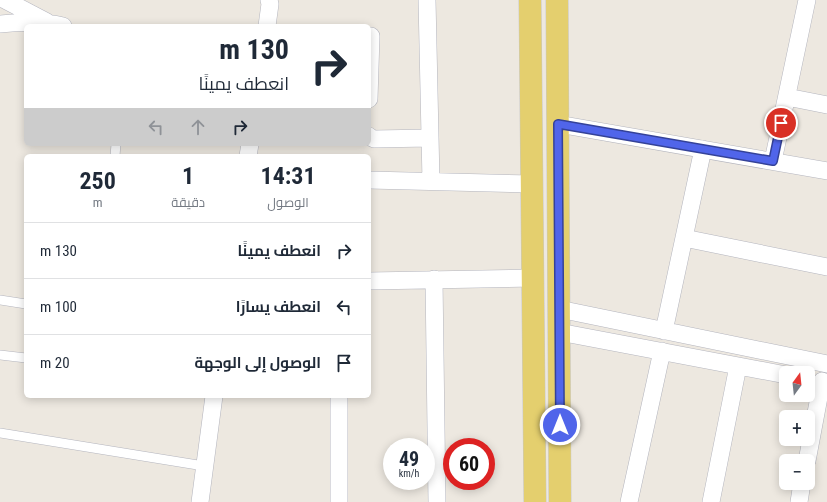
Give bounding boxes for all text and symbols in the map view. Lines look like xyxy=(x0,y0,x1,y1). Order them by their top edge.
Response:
text: 130 m xyxy=(219,33,289,66)
icon: right xyxy=(303,40,355,92)
text: انعطف يمينًا xyxy=(198,73,289,94)
pin xyxy=(764,106,798,140)
icon: arrive xyxy=(770,112,792,134)
icon: left xyxy=(145,116,167,138)
icon: ahead xyxy=(187,116,209,138)
icon: right xyxy=(229,116,251,138)
text: 1 xyxy=(182,162,194,190)
text: 14:31 xyxy=(261,162,316,190)
text: 250 xyxy=(79,167,116,195)
text: m xyxy=(93,195,103,210)
text: دقيقة xyxy=(171,195,205,210)
text: الوصول xyxy=(267,195,309,210)
icon: right xyxy=(333,240,355,262)
text: 130 m xyxy=(40,242,77,260)
text: انعطف يمينًا xyxy=(238,242,321,260)
icon: left xyxy=(333,296,355,318)
text: 100 m xyxy=(40,298,77,316)
text: انعطف يسارًا xyxy=(236,298,321,316)
icon: arrive xyxy=(333,352,355,374)
text: 20 m xyxy=(40,354,70,372)
text: الوصول إلى الوجهة xyxy=(195,354,321,372)
north arrow xyxy=(779,366,815,402)
map controls xyxy=(779,366,815,490)
position arrow xyxy=(539,404,581,446)
button: + xyxy=(779,410,815,446)
speed limit sign: 60 xyxy=(443,438,495,490)
text: 49 xyxy=(399,447,419,471)
button: − xyxy=(779,454,815,490)
text: km/h xyxy=(399,468,419,479)

